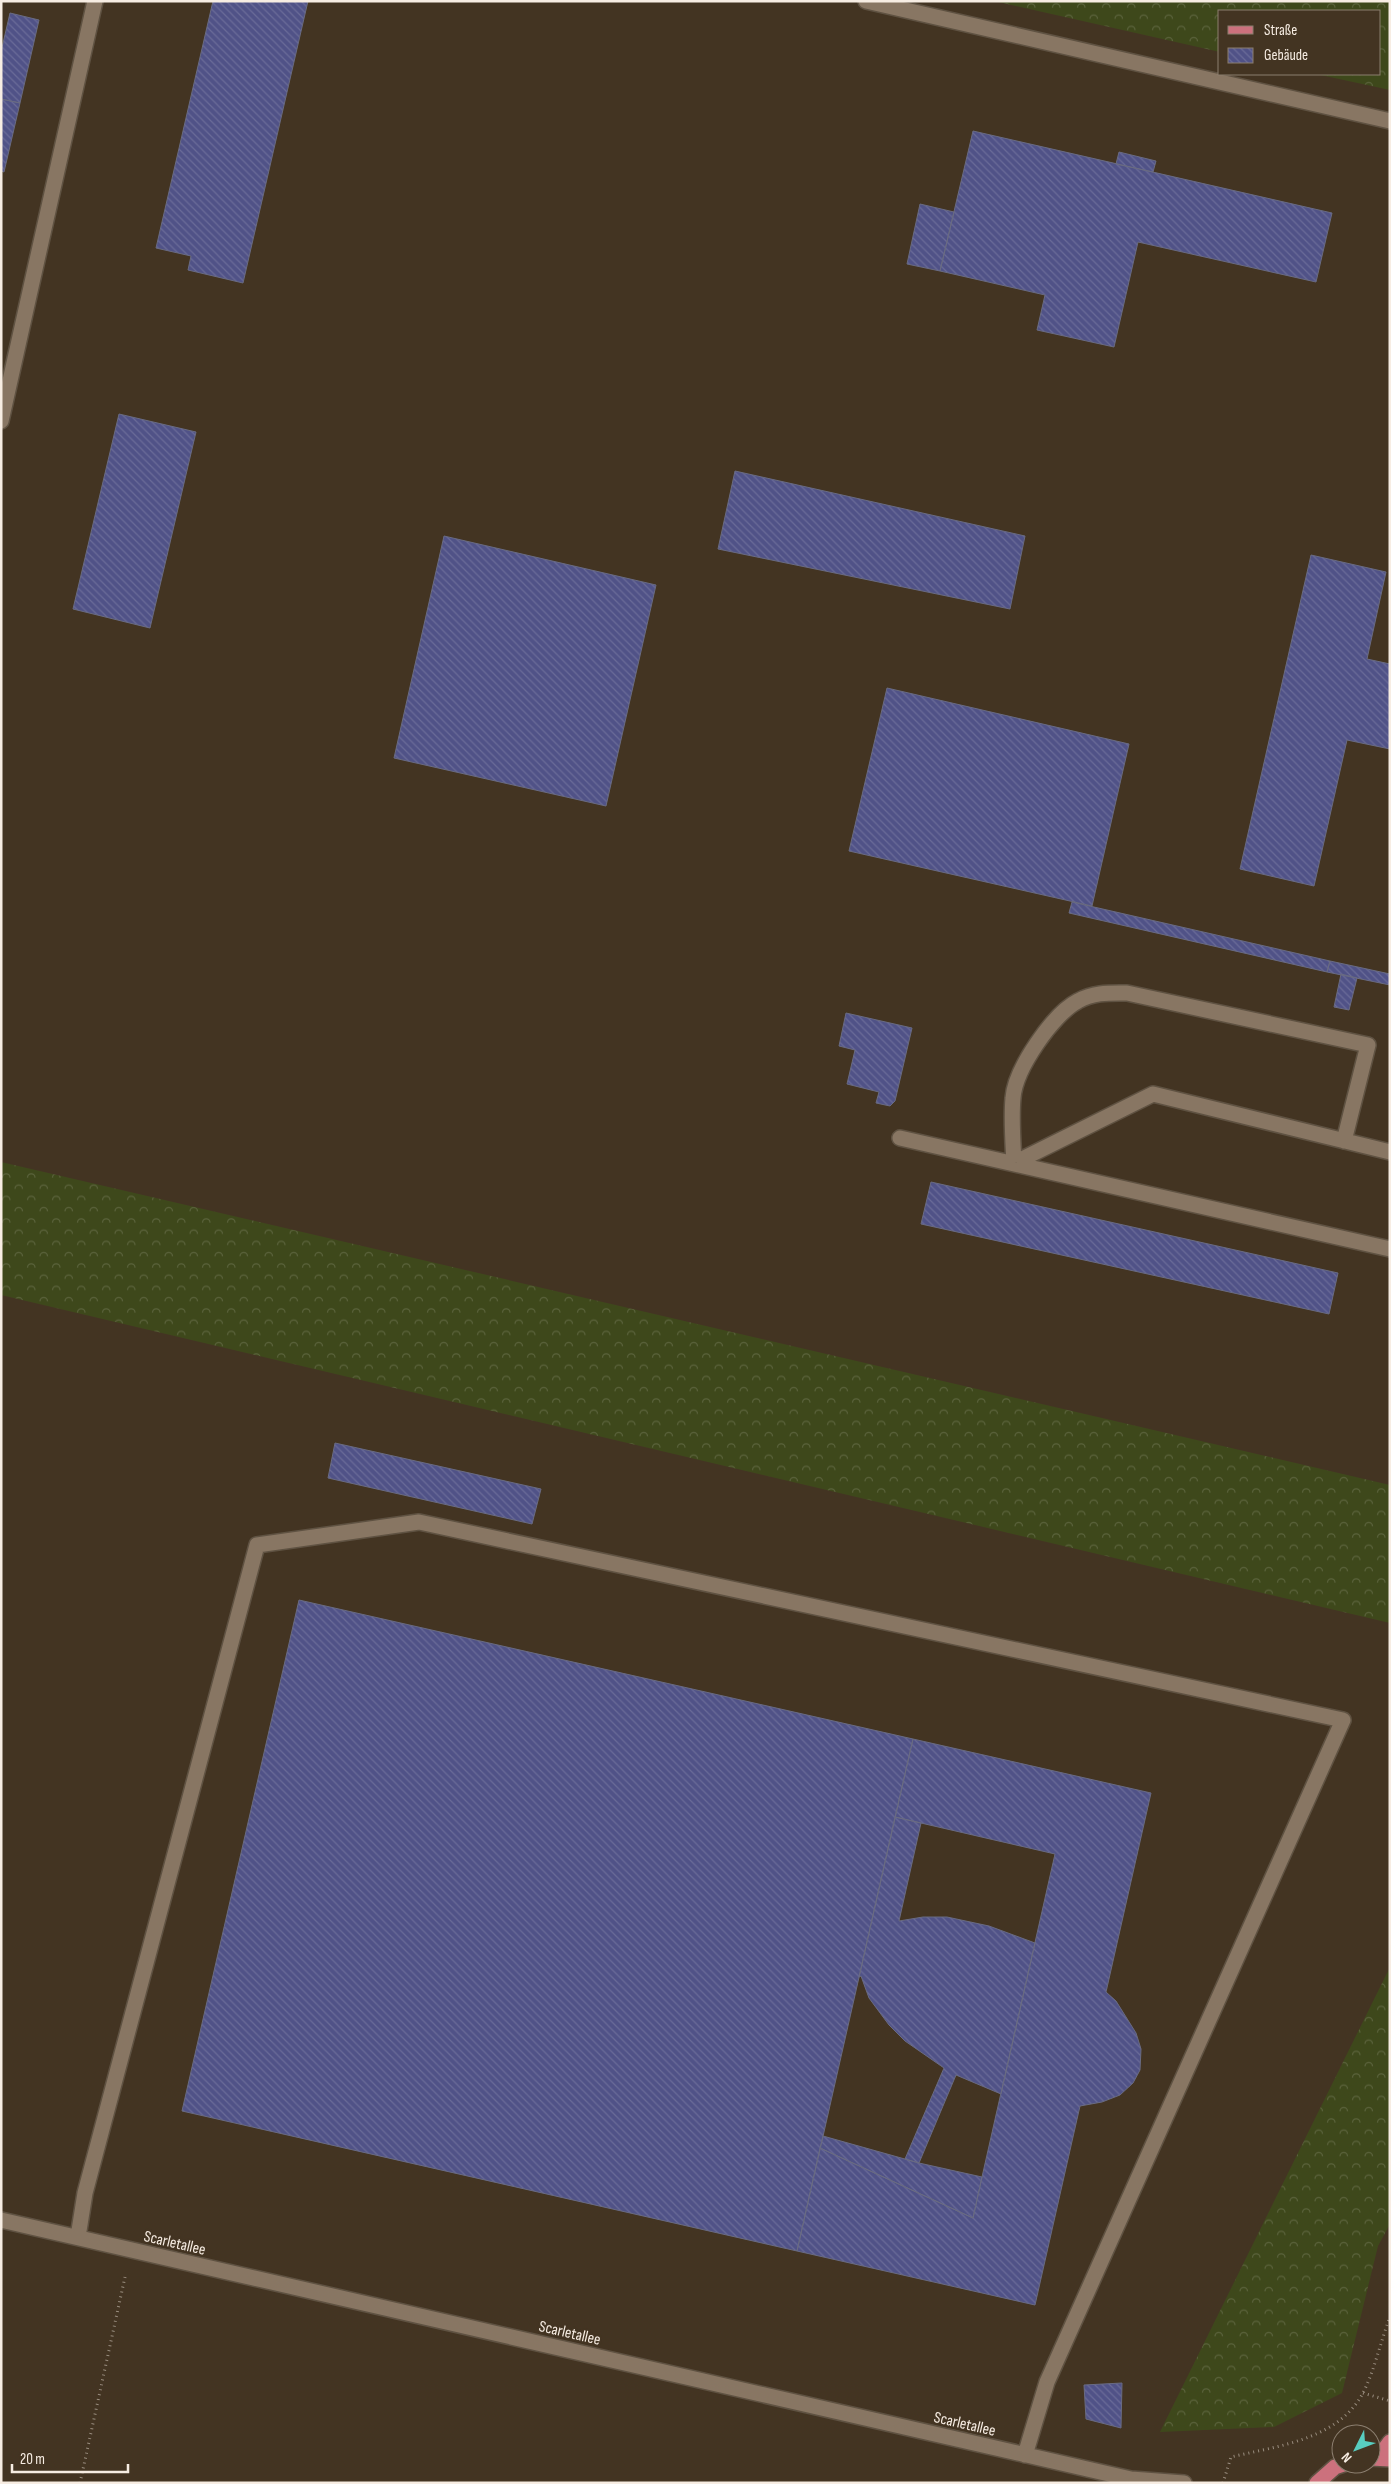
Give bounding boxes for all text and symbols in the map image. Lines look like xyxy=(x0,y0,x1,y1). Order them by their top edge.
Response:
legend xyxy=(1218,10,1381,75)
text: Straße xyxy=(1264,21,1297,40)
text: Gebäude xyxy=(1264,46,1308,65)
street label: Scarletallee xyxy=(142,2227,207,2260)
street label: Scarletallee xyxy=(537,2317,602,2350)
street label: Scarletallee xyxy=(932,2408,997,2441)
north arrow xyxy=(1331,2424,1381,2474)
scale bar xyxy=(12,2442,129,2474)
text: N xyxy=(1338,2449,1356,2466)
text: 20 m xyxy=(20,2450,45,2469)

